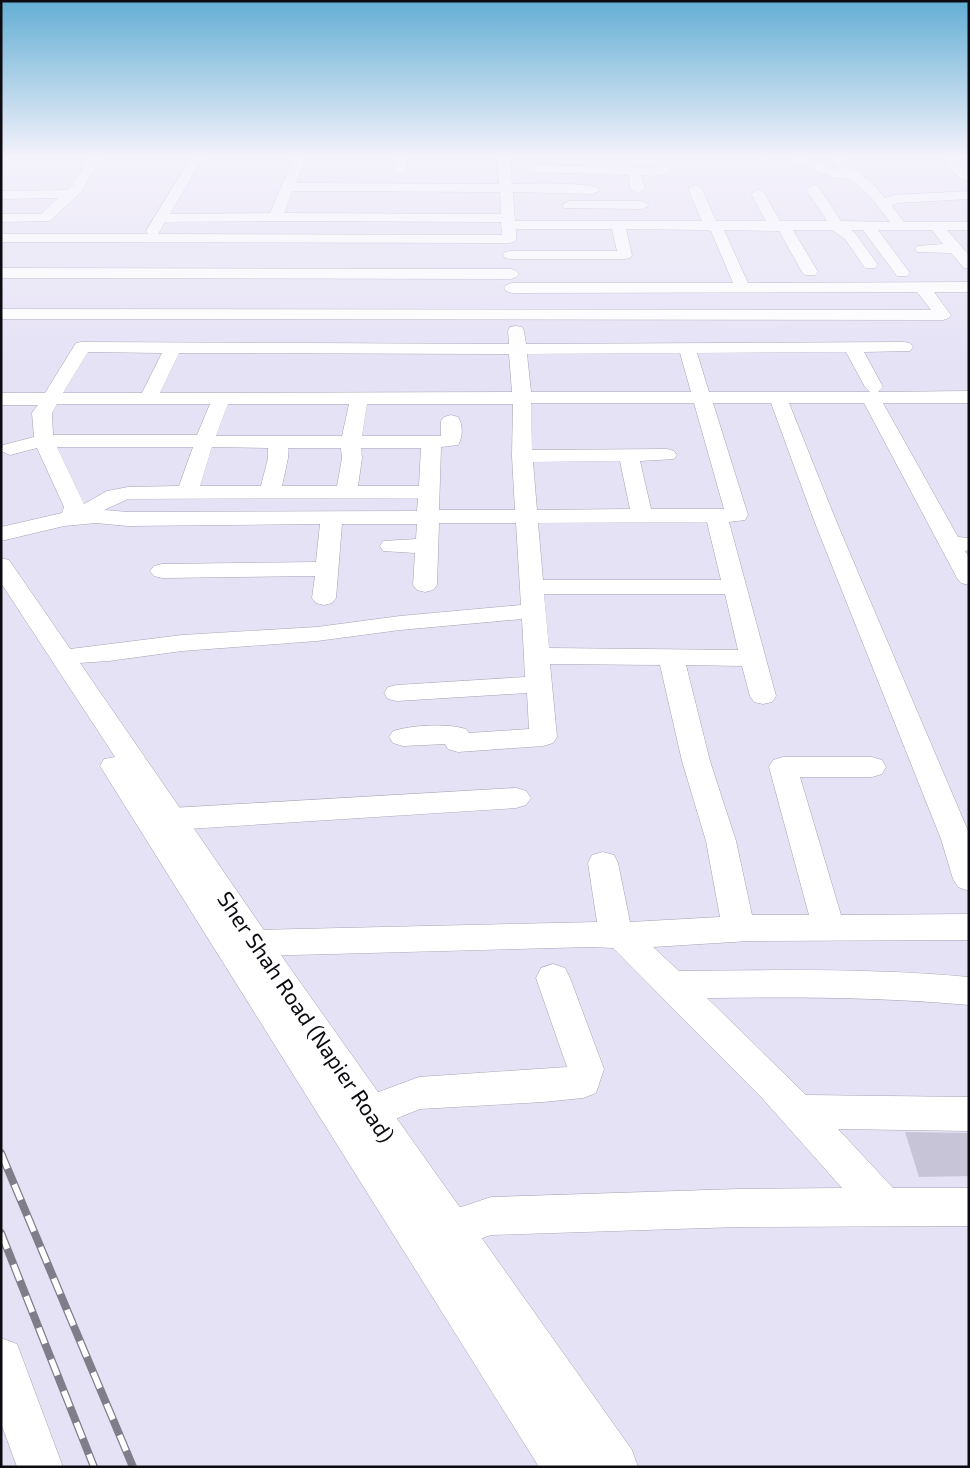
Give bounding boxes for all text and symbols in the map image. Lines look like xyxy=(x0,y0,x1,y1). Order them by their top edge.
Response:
street label: Sher Shah Road (Napier Road) xyxy=(213,886,401,1147)

